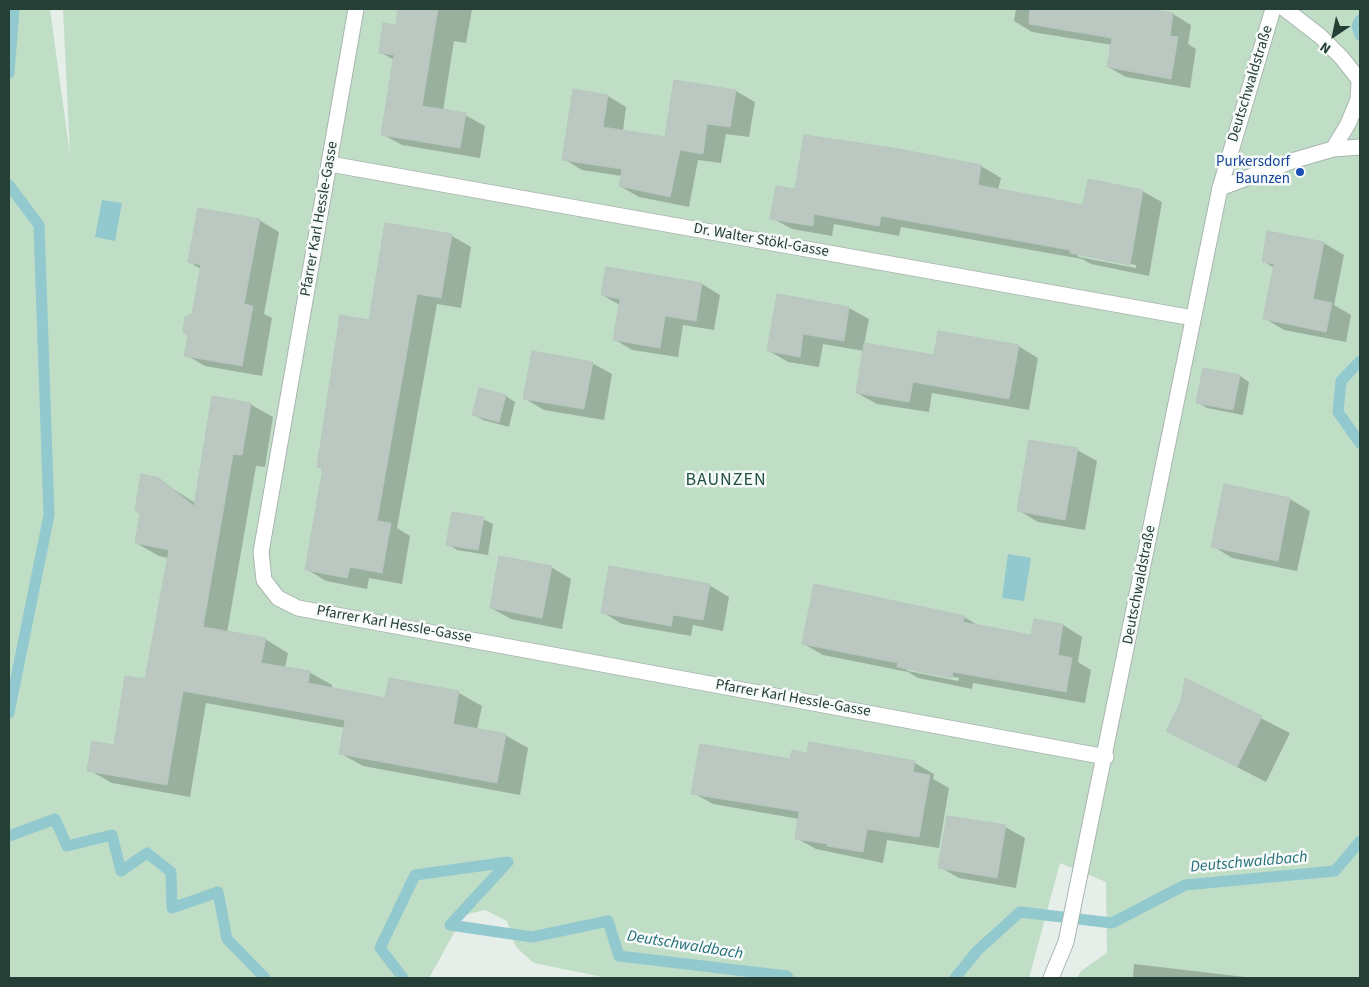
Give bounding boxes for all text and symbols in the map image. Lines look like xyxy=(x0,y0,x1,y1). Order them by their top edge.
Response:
north arrow xyxy=(1309,10,1359,60)
street label: Deutschwaldstraße xyxy=(1225,24,1277,144)
text: N xyxy=(1316,37,1335,58)
street label: Pfarrer Karl Hessle-Gasse xyxy=(298,140,342,298)
place label: Purkersdorf Baunzen xyxy=(1216,154,1290,189)
marker: Purkersdorf Baunzen xyxy=(1294,166,1306,178)
street label: Dr. Walter Stökl-Gasse xyxy=(692,220,830,262)
district label: BAUNZEN xyxy=(685,470,767,492)
street label: Deutschwaldstraße xyxy=(1120,524,1160,646)
street label: Pfarrer Karl Hessle-Gasse xyxy=(315,603,473,647)
street label: Pfarrer Karl Hessle-Gasse xyxy=(714,677,872,721)
water label: Deutschwaldbach xyxy=(1190,848,1308,878)
water label: Deutschwaldbach xyxy=(626,927,744,965)

